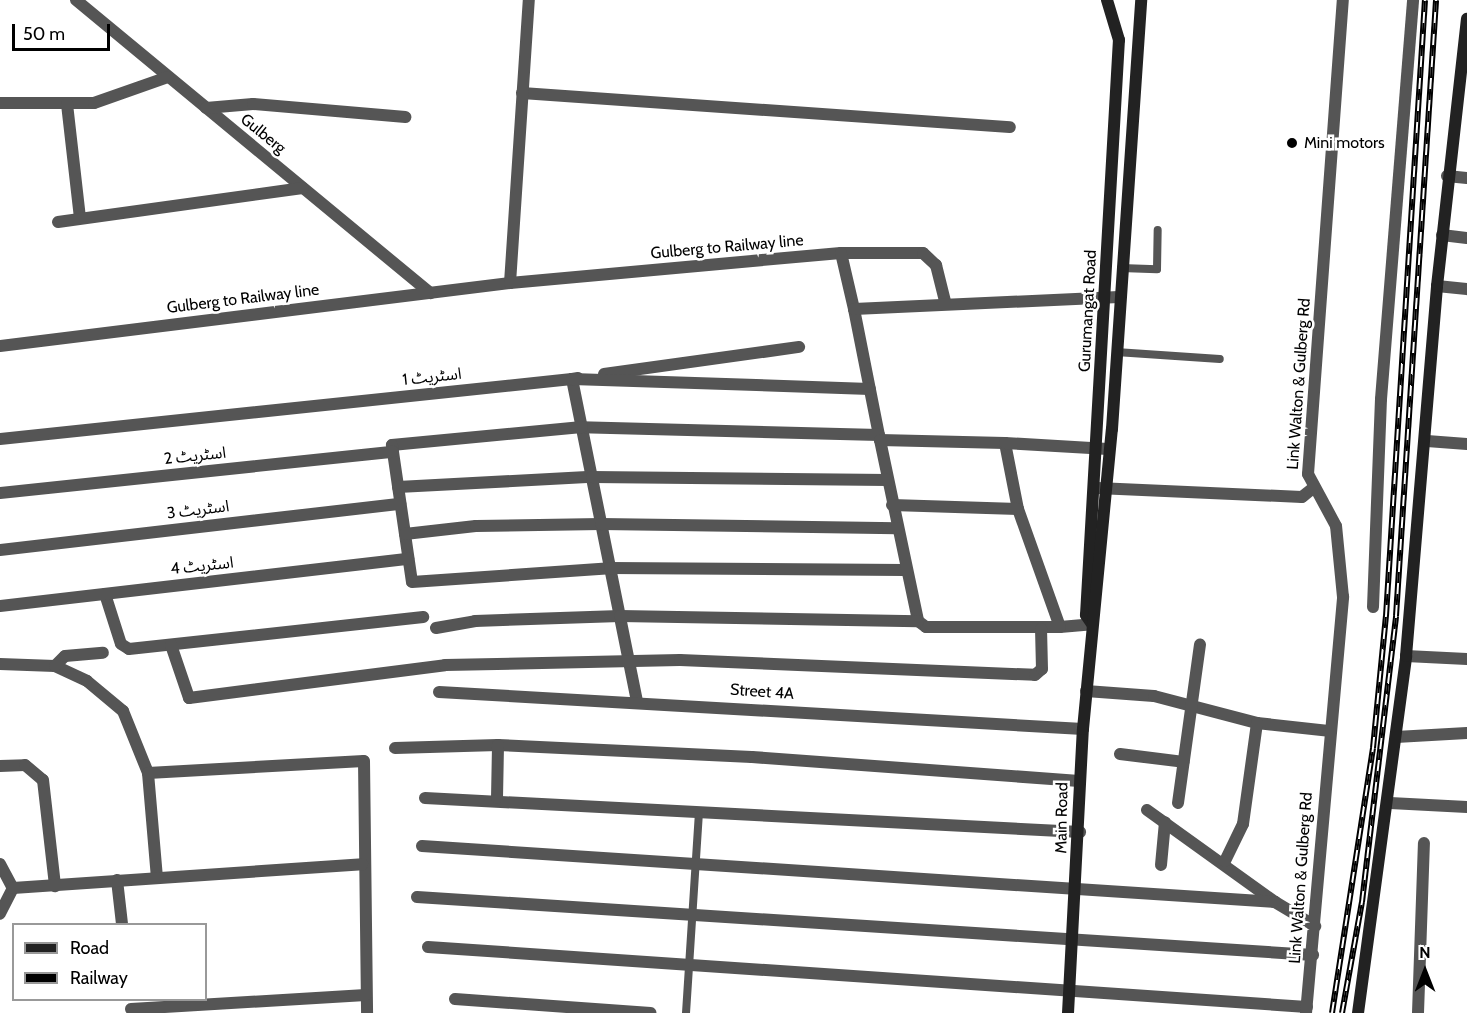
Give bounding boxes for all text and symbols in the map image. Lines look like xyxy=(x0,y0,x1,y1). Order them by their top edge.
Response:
scale bar xyxy=(15,12,112,50)
text: 50 m xyxy=(23,23,65,45)
street label: Gulberg xyxy=(236,110,290,158)
place label: Mini motors xyxy=(1304,133,1385,153)
marker: Mini motors xyxy=(1285,136,1299,150)
street label: Gulberg to Railway line xyxy=(650,231,804,263)
street label: Gurumangat Road xyxy=(1075,249,1101,373)
street label: Gulberg to Railway line xyxy=(166,280,320,318)
street label: Link Walton & Gulberg Rd xyxy=(1283,298,1315,470)
street label: اسٹریٹ 1 xyxy=(402,364,462,390)
street label: اسٹریٹ 2 xyxy=(163,443,227,469)
street label: اسٹریٹ 3 xyxy=(166,497,230,523)
street label: اسٹریٹ 4 xyxy=(170,553,234,579)
street label: Street 4A xyxy=(729,680,795,704)
street label: Main Road xyxy=(1052,782,1072,854)
street label: Link Walton & Gulberg Rd xyxy=(1285,792,1317,964)
legend xyxy=(12,923,207,1001)
text: Road xyxy=(70,937,109,959)
north arrow xyxy=(1395,941,1455,1001)
text: N xyxy=(1419,943,1431,962)
text: Railway xyxy=(70,967,128,989)

